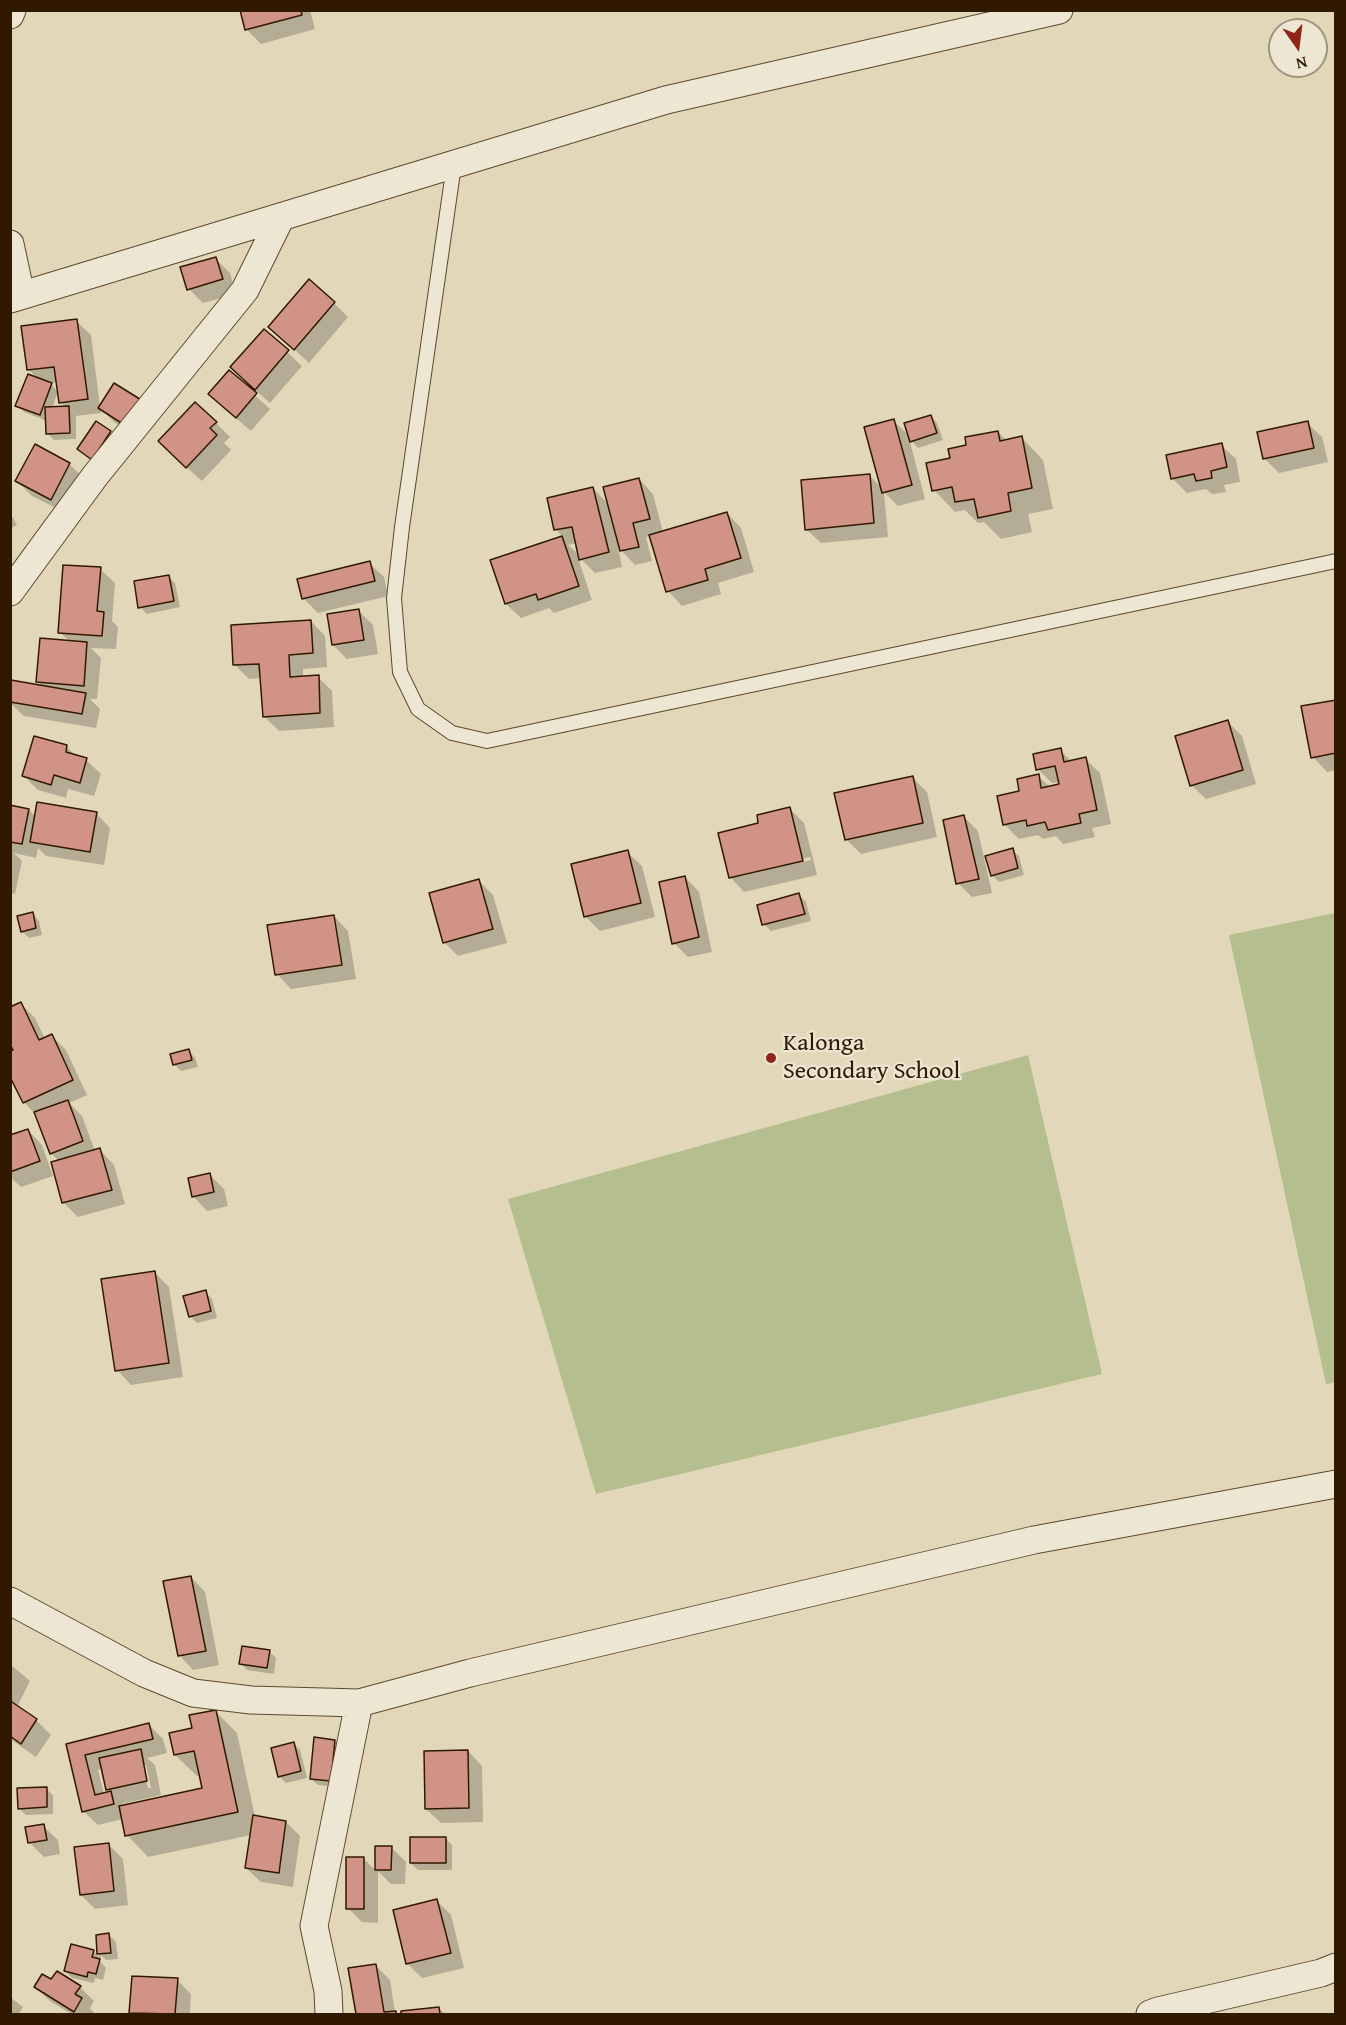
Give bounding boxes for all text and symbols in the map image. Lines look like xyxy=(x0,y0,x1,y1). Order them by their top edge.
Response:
north arrow xyxy=(1268,18,1328,78)
text: N xyxy=(1294,51,1310,76)
place label: Kalonga Secondary School xyxy=(783,1030,960,1086)
marker: Kalonga Secondary School xyxy=(764,1051,778,1065)

